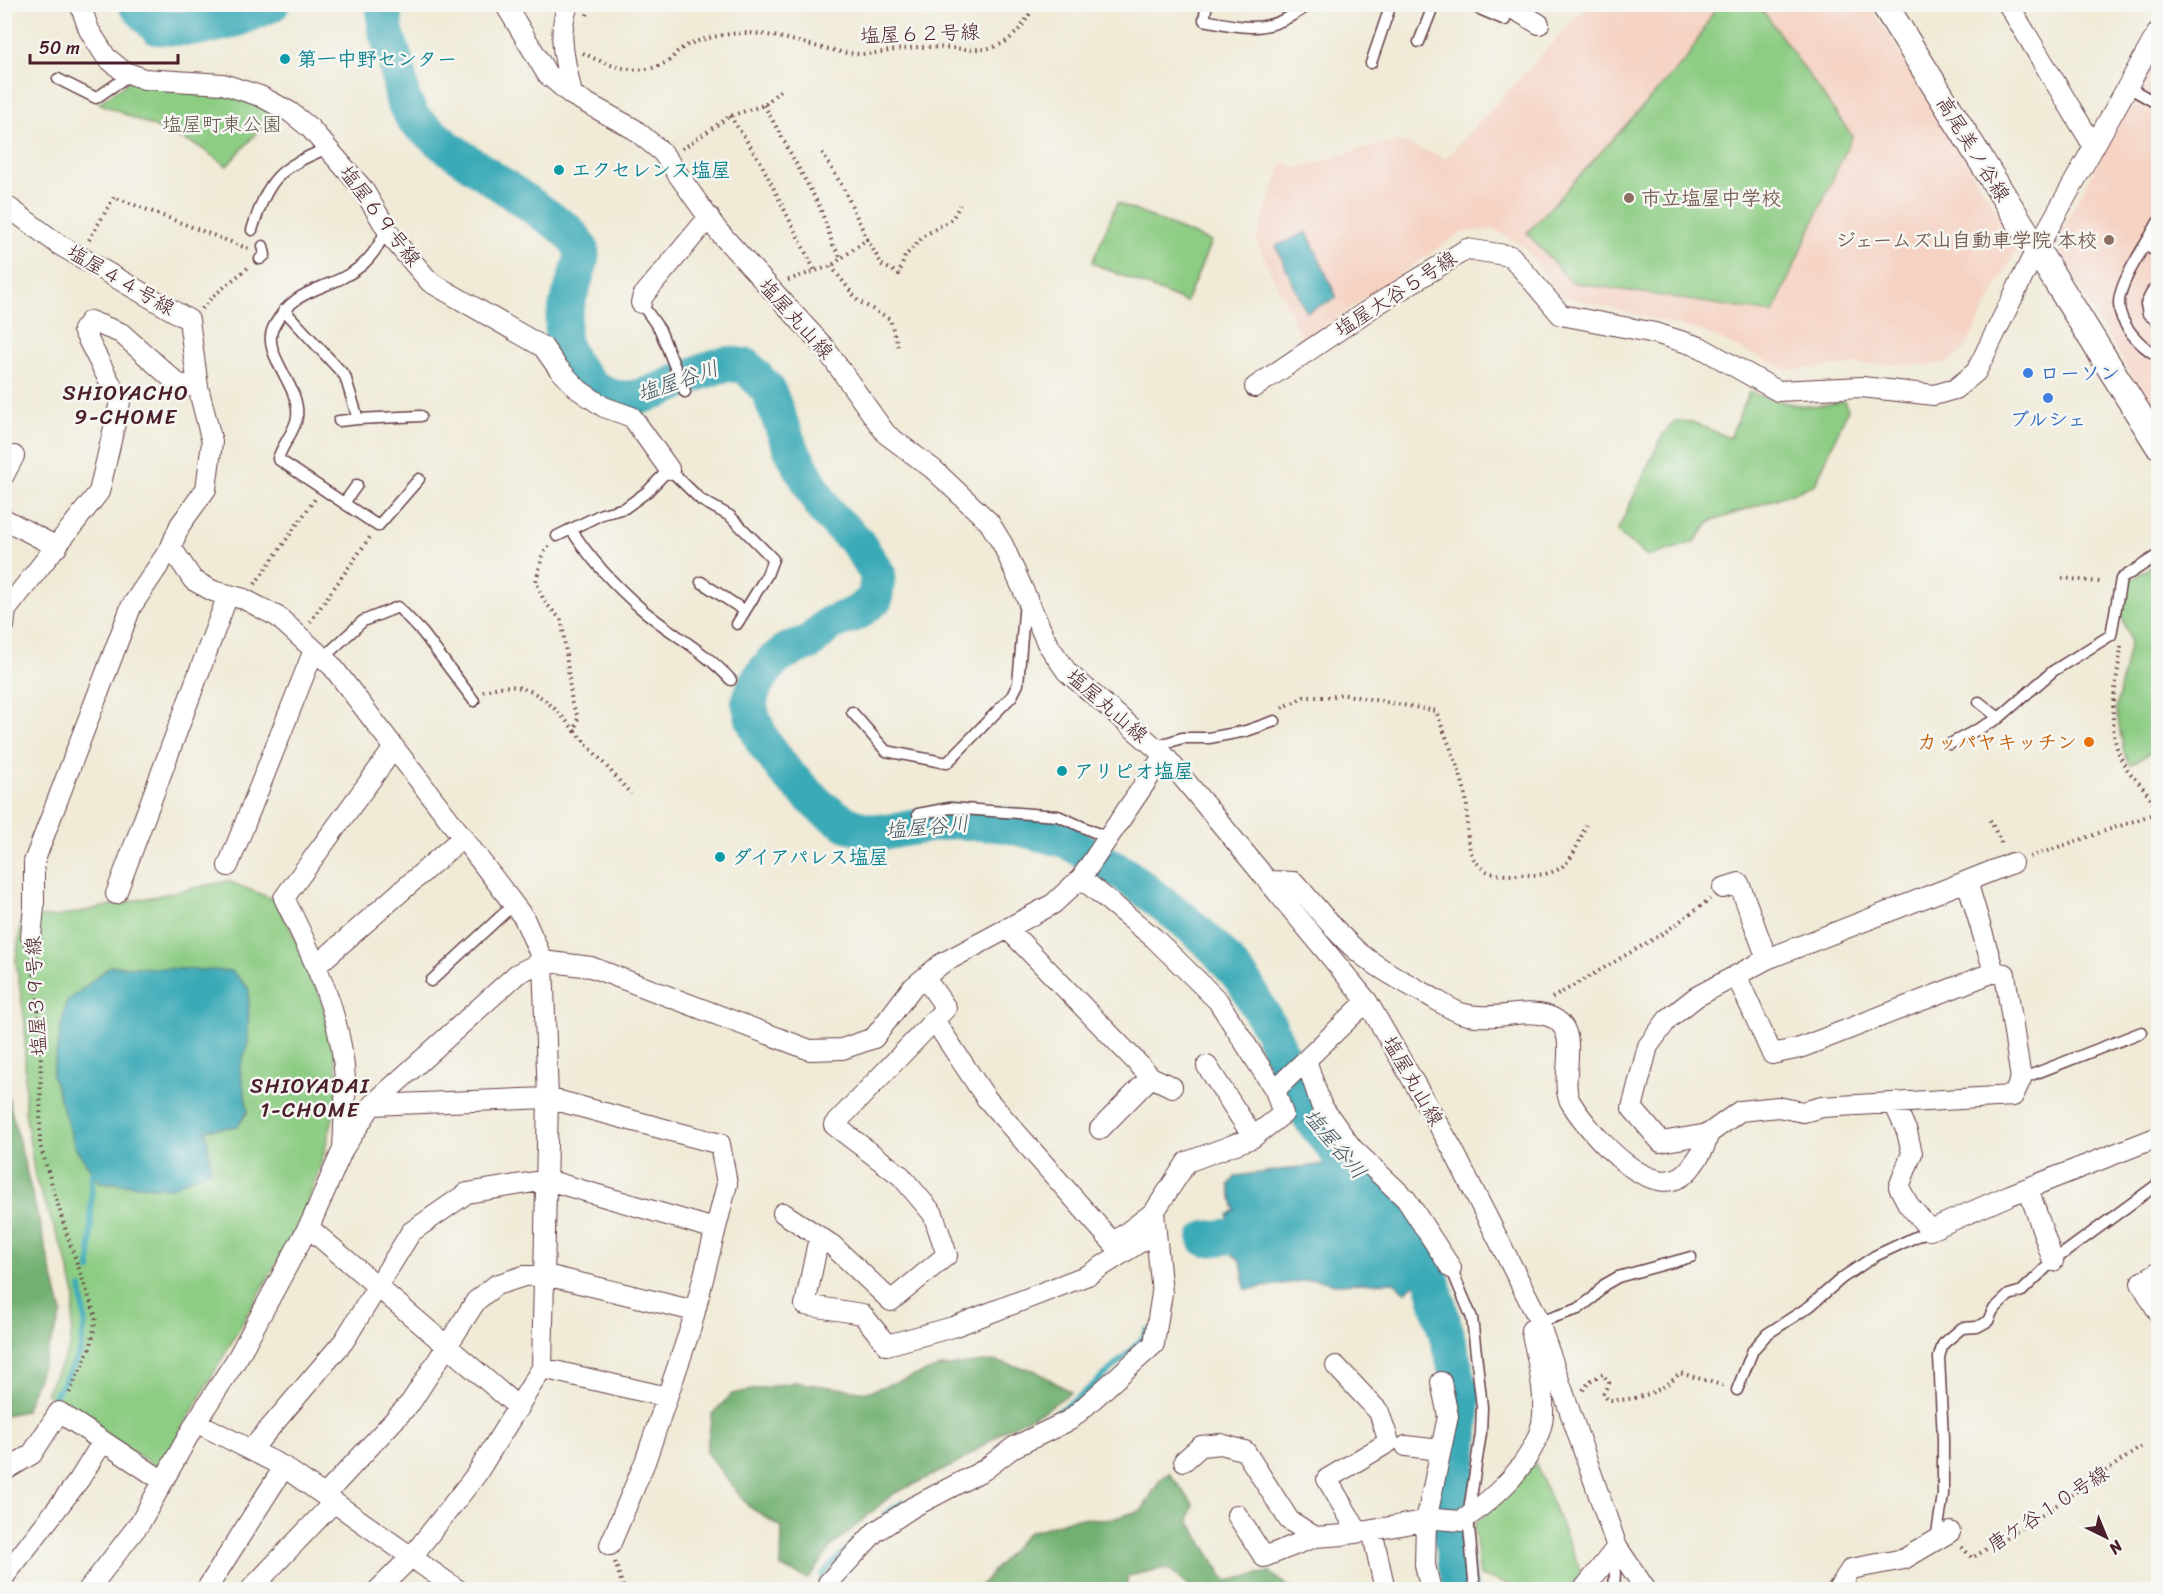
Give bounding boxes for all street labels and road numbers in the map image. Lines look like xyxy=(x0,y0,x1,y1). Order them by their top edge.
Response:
street label: 塩屋６２号線 xyxy=(859,14,981,54)
street label: 高尾美ノ谷線 xyxy=(1926,89,2020,209)
street label: 塩屋６９号線 xyxy=(330,158,430,274)
street label: 塩屋４４号線 xyxy=(60,235,182,325)
street label: 塩屋大谷５号線 xyxy=(1328,241,1464,347)
street label: 塩屋丸山線 xyxy=(750,270,842,368)
street label: 塩屋丸山線 xyxy=(1058,660,1156,752)
street label: 塩屋３９号線 xyxy=(15,935,57,1057)
street label: 塩屋丸山線 xyxy=(1373,1029,1453,1133)
street label: 唐ケ谷１０号線 xyxy=(1980,1456,2116,1562)

